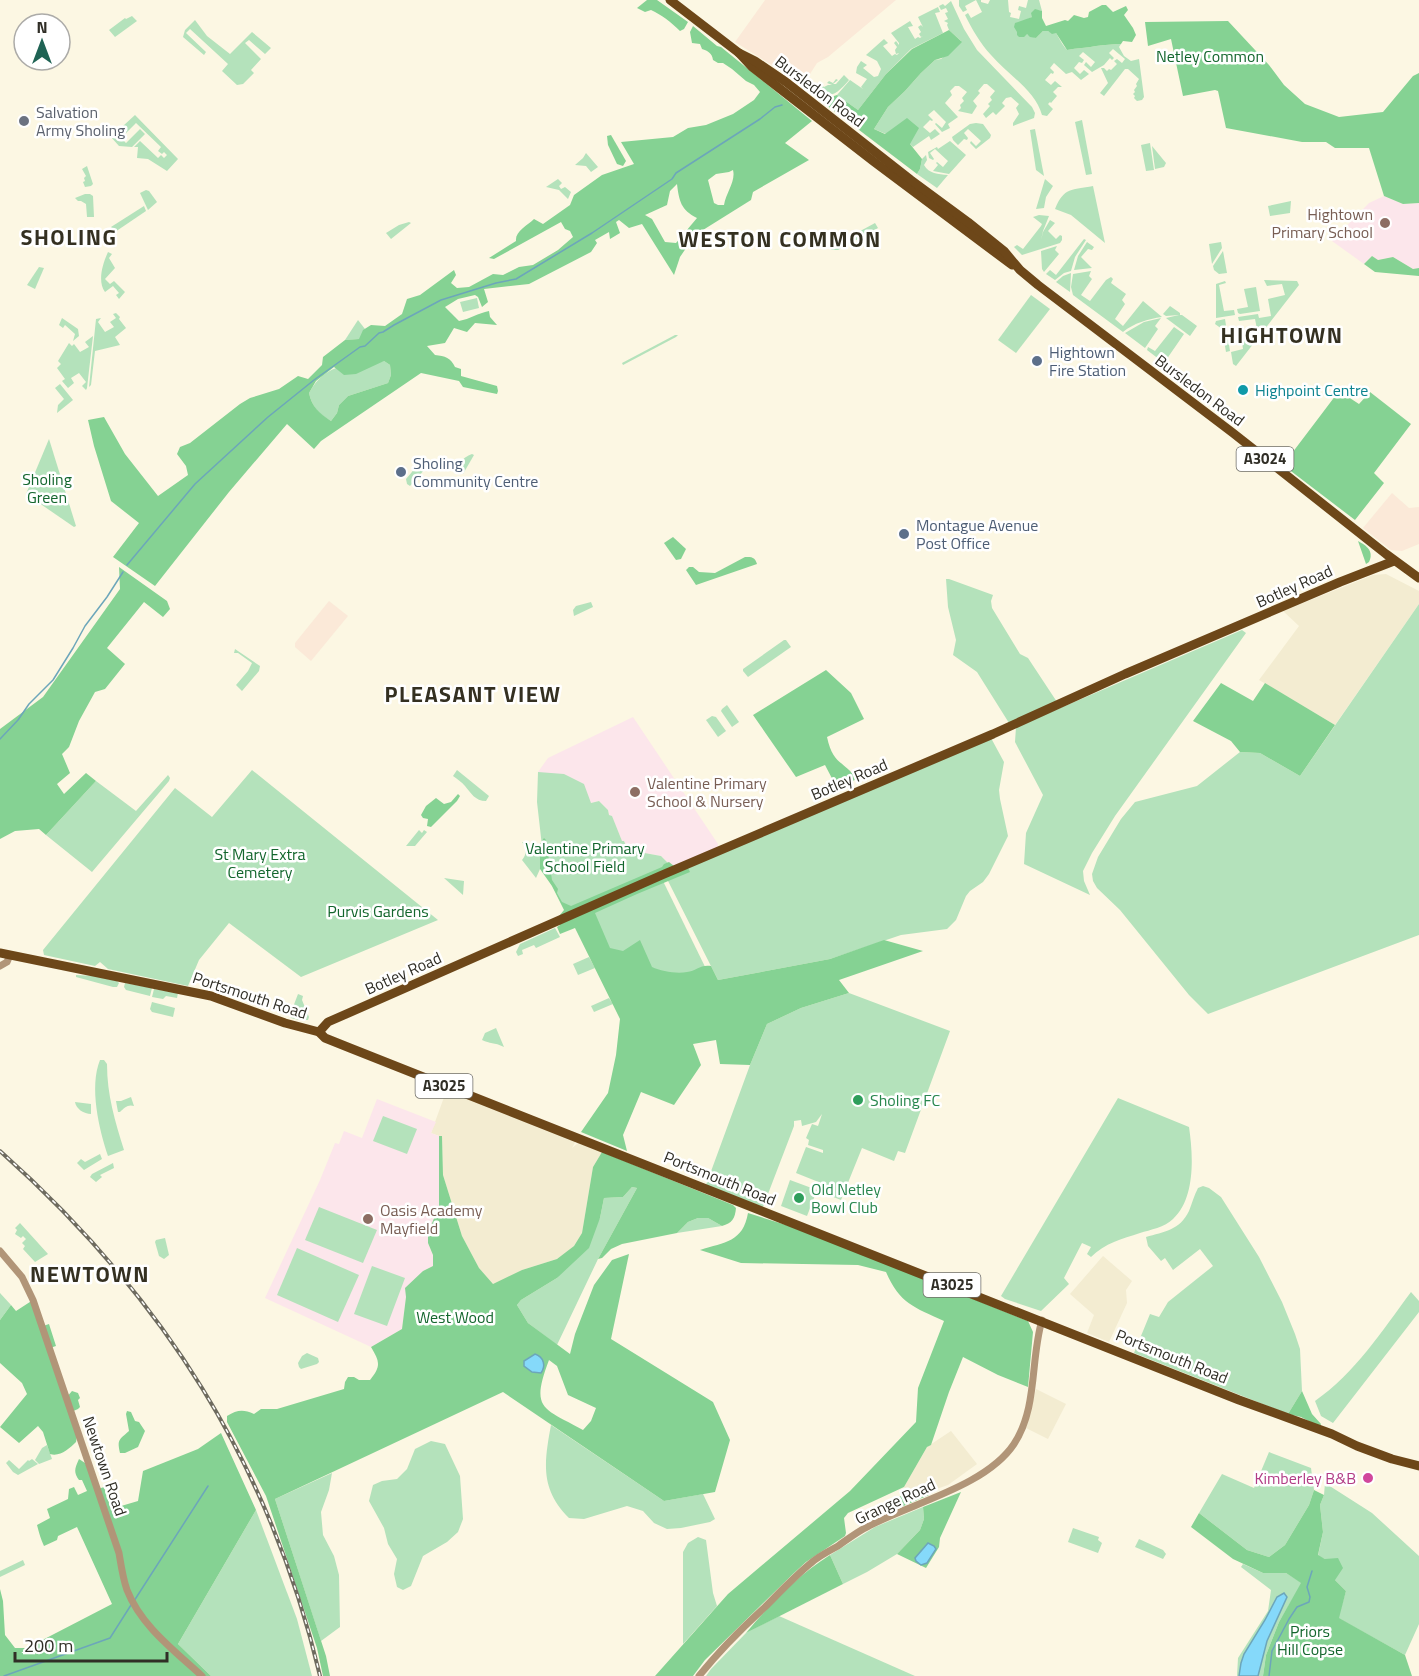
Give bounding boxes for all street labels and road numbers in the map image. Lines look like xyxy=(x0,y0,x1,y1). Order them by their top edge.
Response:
street label: Bursledon Road xyxy=(770,49,870,133)
street label: Bursledon Road xyxy=(1150,348,1250,432)
road number: A3024 xyxy=(1236,447,1294,471)
street label: Botley Road xyxy=(1252,558,1336,614)
street label: Botley Road xyxy=(807,752,891,806)
street label: Botley Road xyxy=(361,945,445,1001)
street label: Portsmouth Road xyxy=(190,965,310,1025)
road number: A3025 xyxy=(416,1074,472,1098)
street label: Portsmouth Road xyxy=(660,1145,780,1211)
road number: A3025 xyxy=(924,1273,980,1297)
street label: Portsmouth Road xyxy=(1112,1323,1232,1389)
street label: Newtown Road xyxy=(77,1413,133,1519)
street label: Grange Road xyxy=(851,1472,939,1530)

